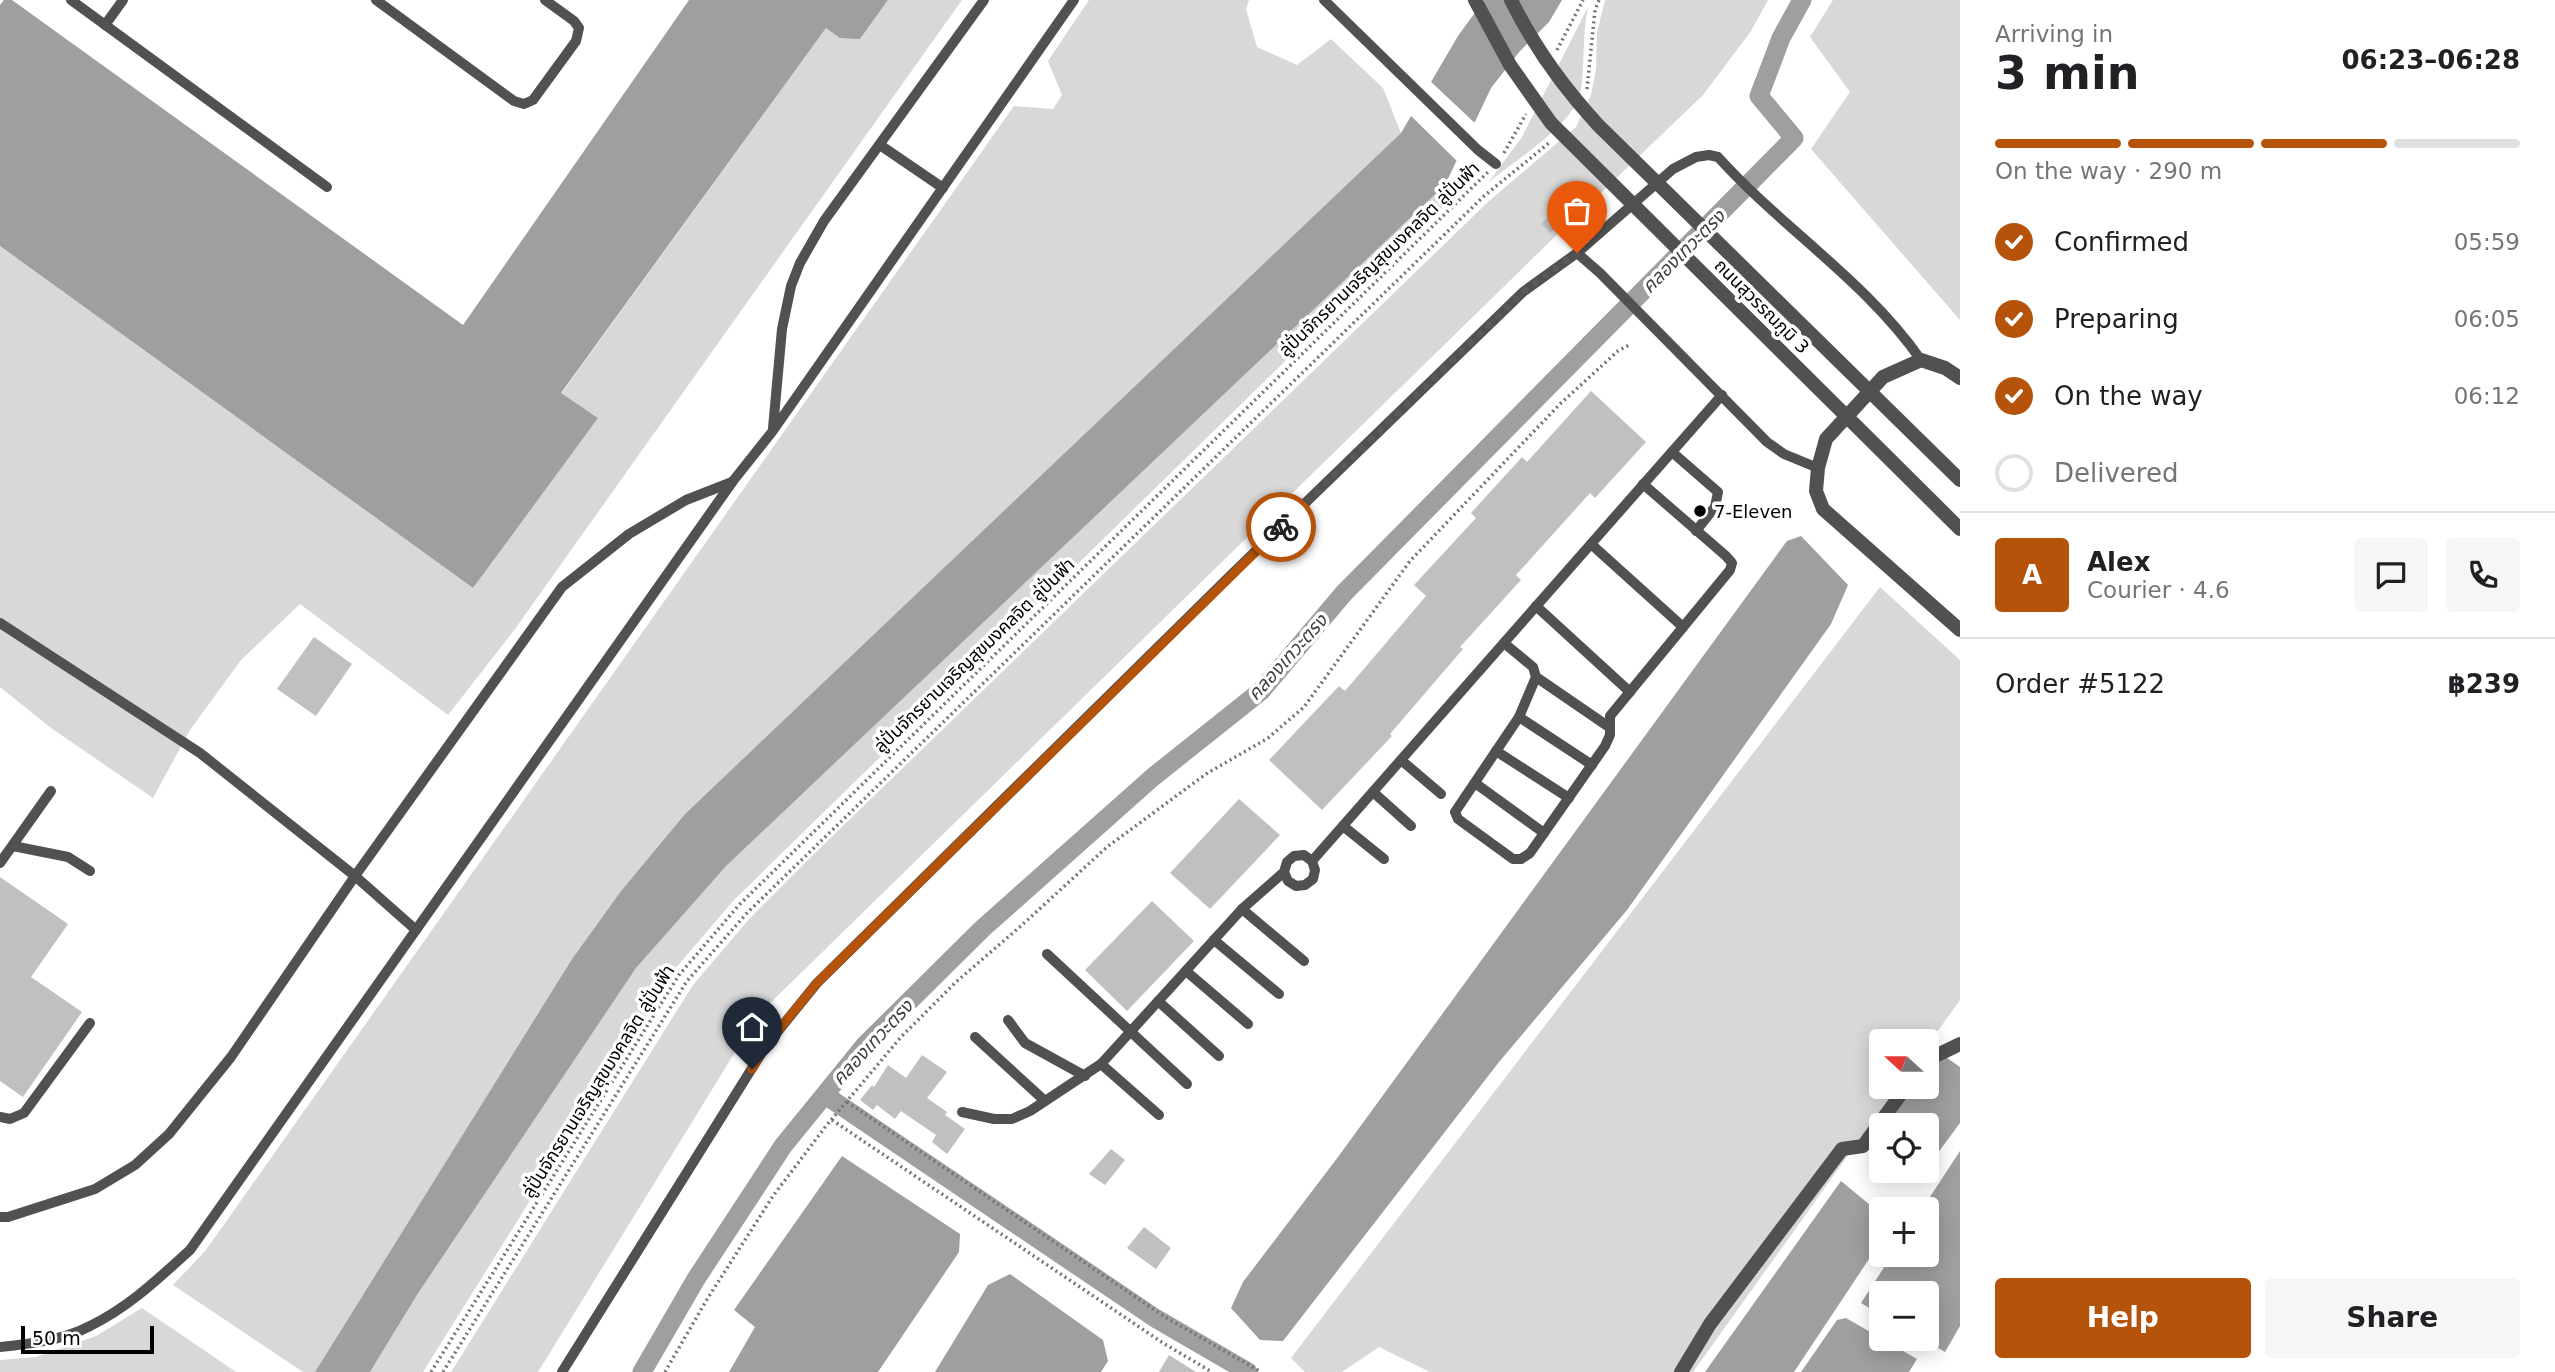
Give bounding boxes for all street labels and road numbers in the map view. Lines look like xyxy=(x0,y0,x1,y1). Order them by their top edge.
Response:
street label: ลู่ปั่นจักรยานเจริญสุขมงคลจิต ลู่ปั่นฟ้า xyxy=(1273,157,1485,362)
street label: ถนนสุวรรณภูมิ 3 xyxy=(1709,254,1814,359)
street label: ลู่ปั่นจักรยานเจริญสุขมงคลจิต ลู่ปั่นฟ้า xyxy=(868,553,1080,758)
street label: ลู่ปั่นจักรยานเจริญสุขมงคลจิต ลู่ปั่นฟ้า xyxy=(516,960,680,1202)

